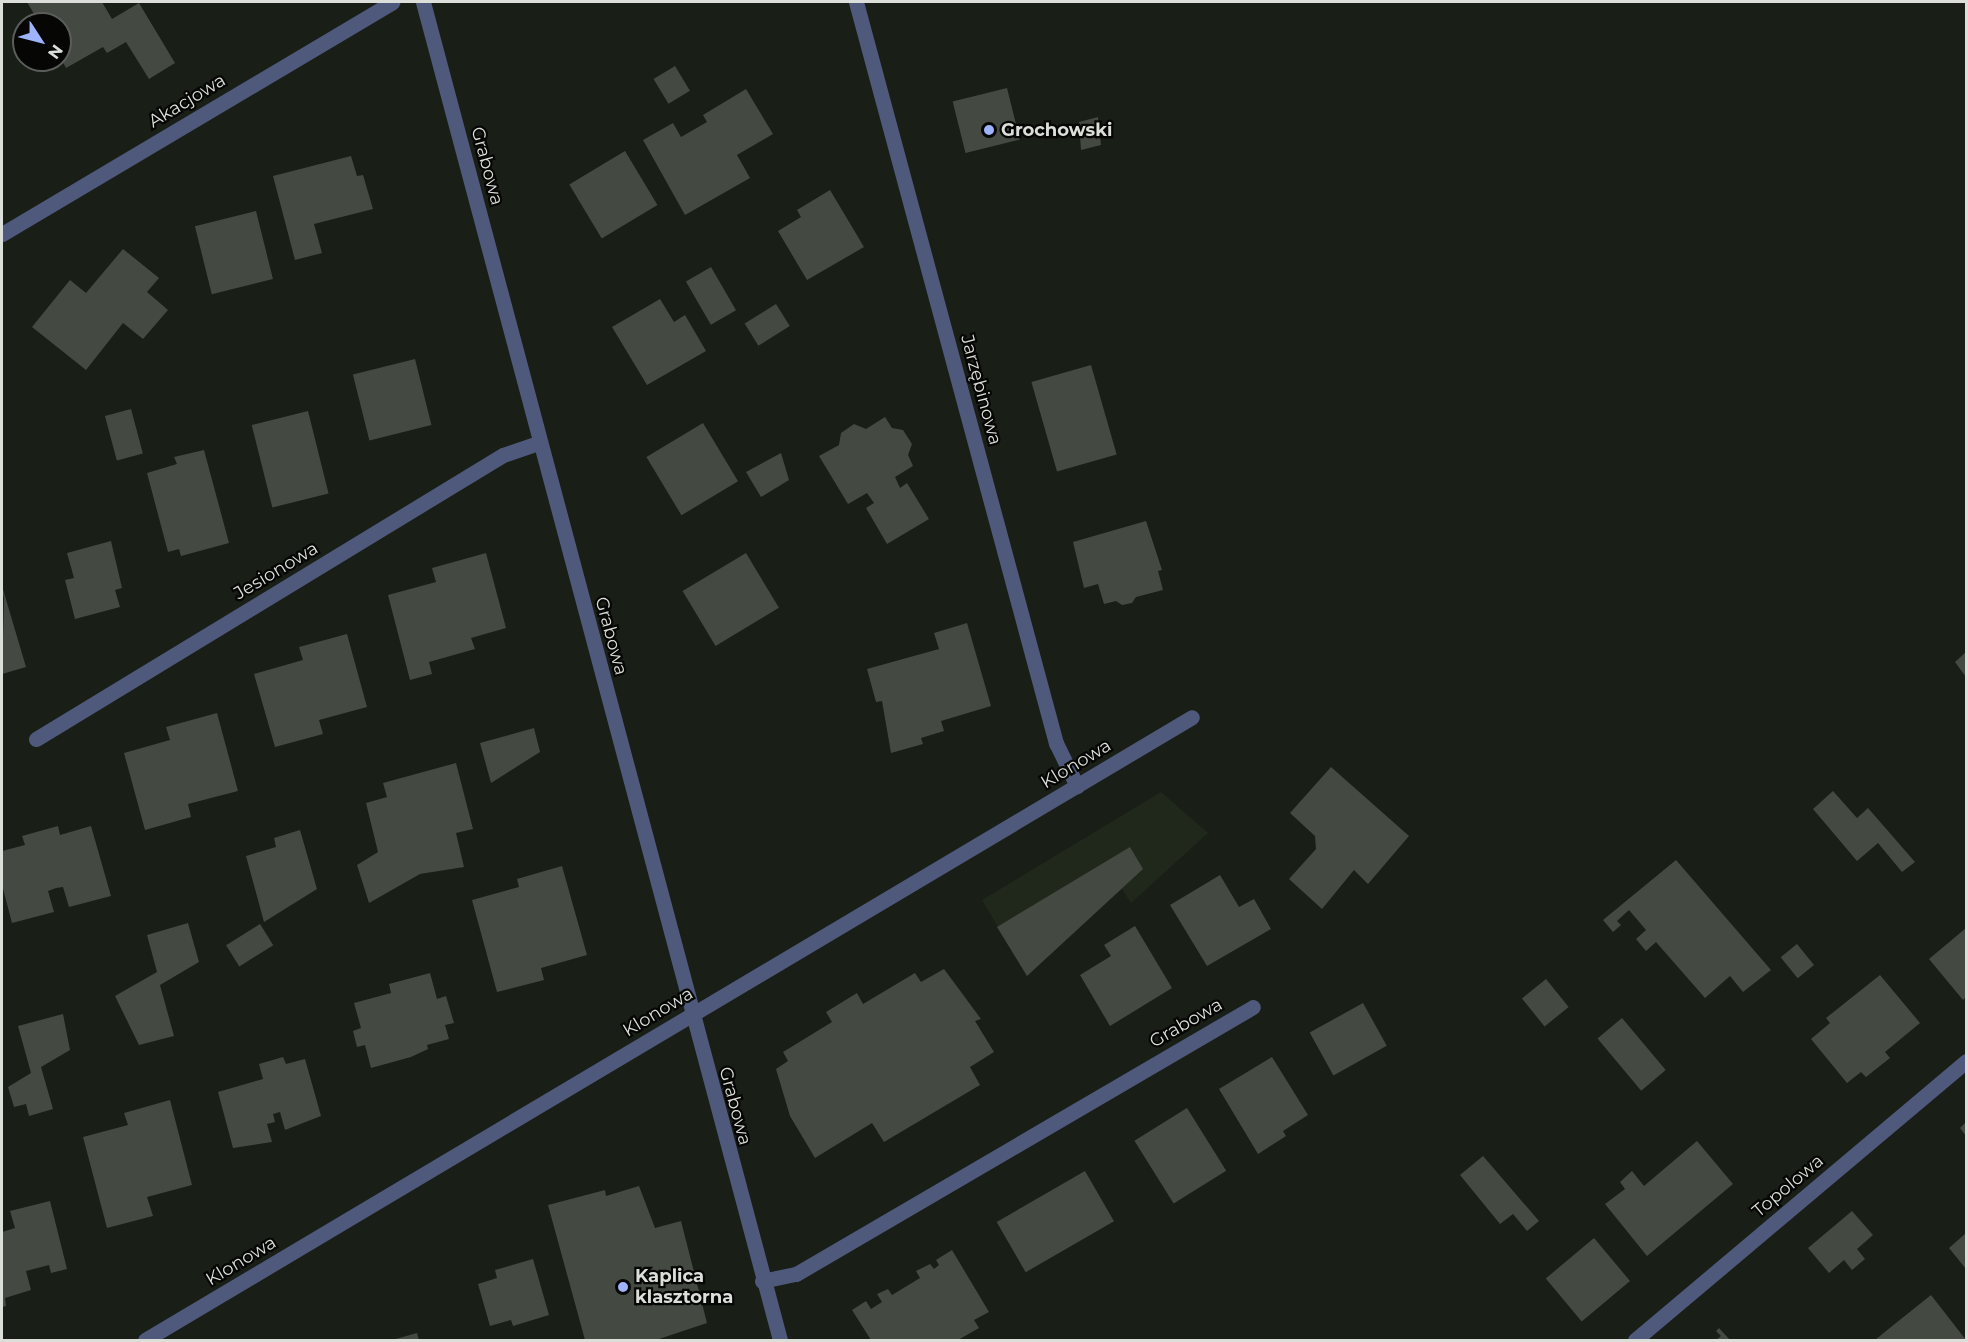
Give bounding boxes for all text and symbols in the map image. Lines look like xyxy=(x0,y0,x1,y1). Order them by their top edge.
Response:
north arrow xyxy=(12,12,72,72)
text: N xyxy=(44,41,67,63)
street label: Akacjowa xyxy=(144,70,230,132)
place label: Grochowski xyxy=(1001,119,1112,141)
marker: Grochowski xyxy=(982,123,996,137)
street label: Grabowa xyxy=(466,124,508,208)
street label: Jarzębinowa xyxy=(956,333,1006,447)
street label: Jesionowa xyxy=(230,538,322,604)
street label: Grabowa xyxy=(590,594,632,678)
street label: Klonowa xyxy=(1037,735,1115,793)
street label: Klonowa xyxy=(619,983,697,1041)
street label: Grabowa xyxy=(1146,994,1226,1052)
street label: Grabowa xyxy=(714,1064,756,1148)
street label: Topolowa xyxy=(1748,1150,1828,1222)
street label: Klonowa xyxy=(202,1232,280,1290)
place label: Kaplica klasztorna xyxy=(635,1266,733,1308)
marker: Kaplica klasztorna xyxy=(616,1280,630,1294)

